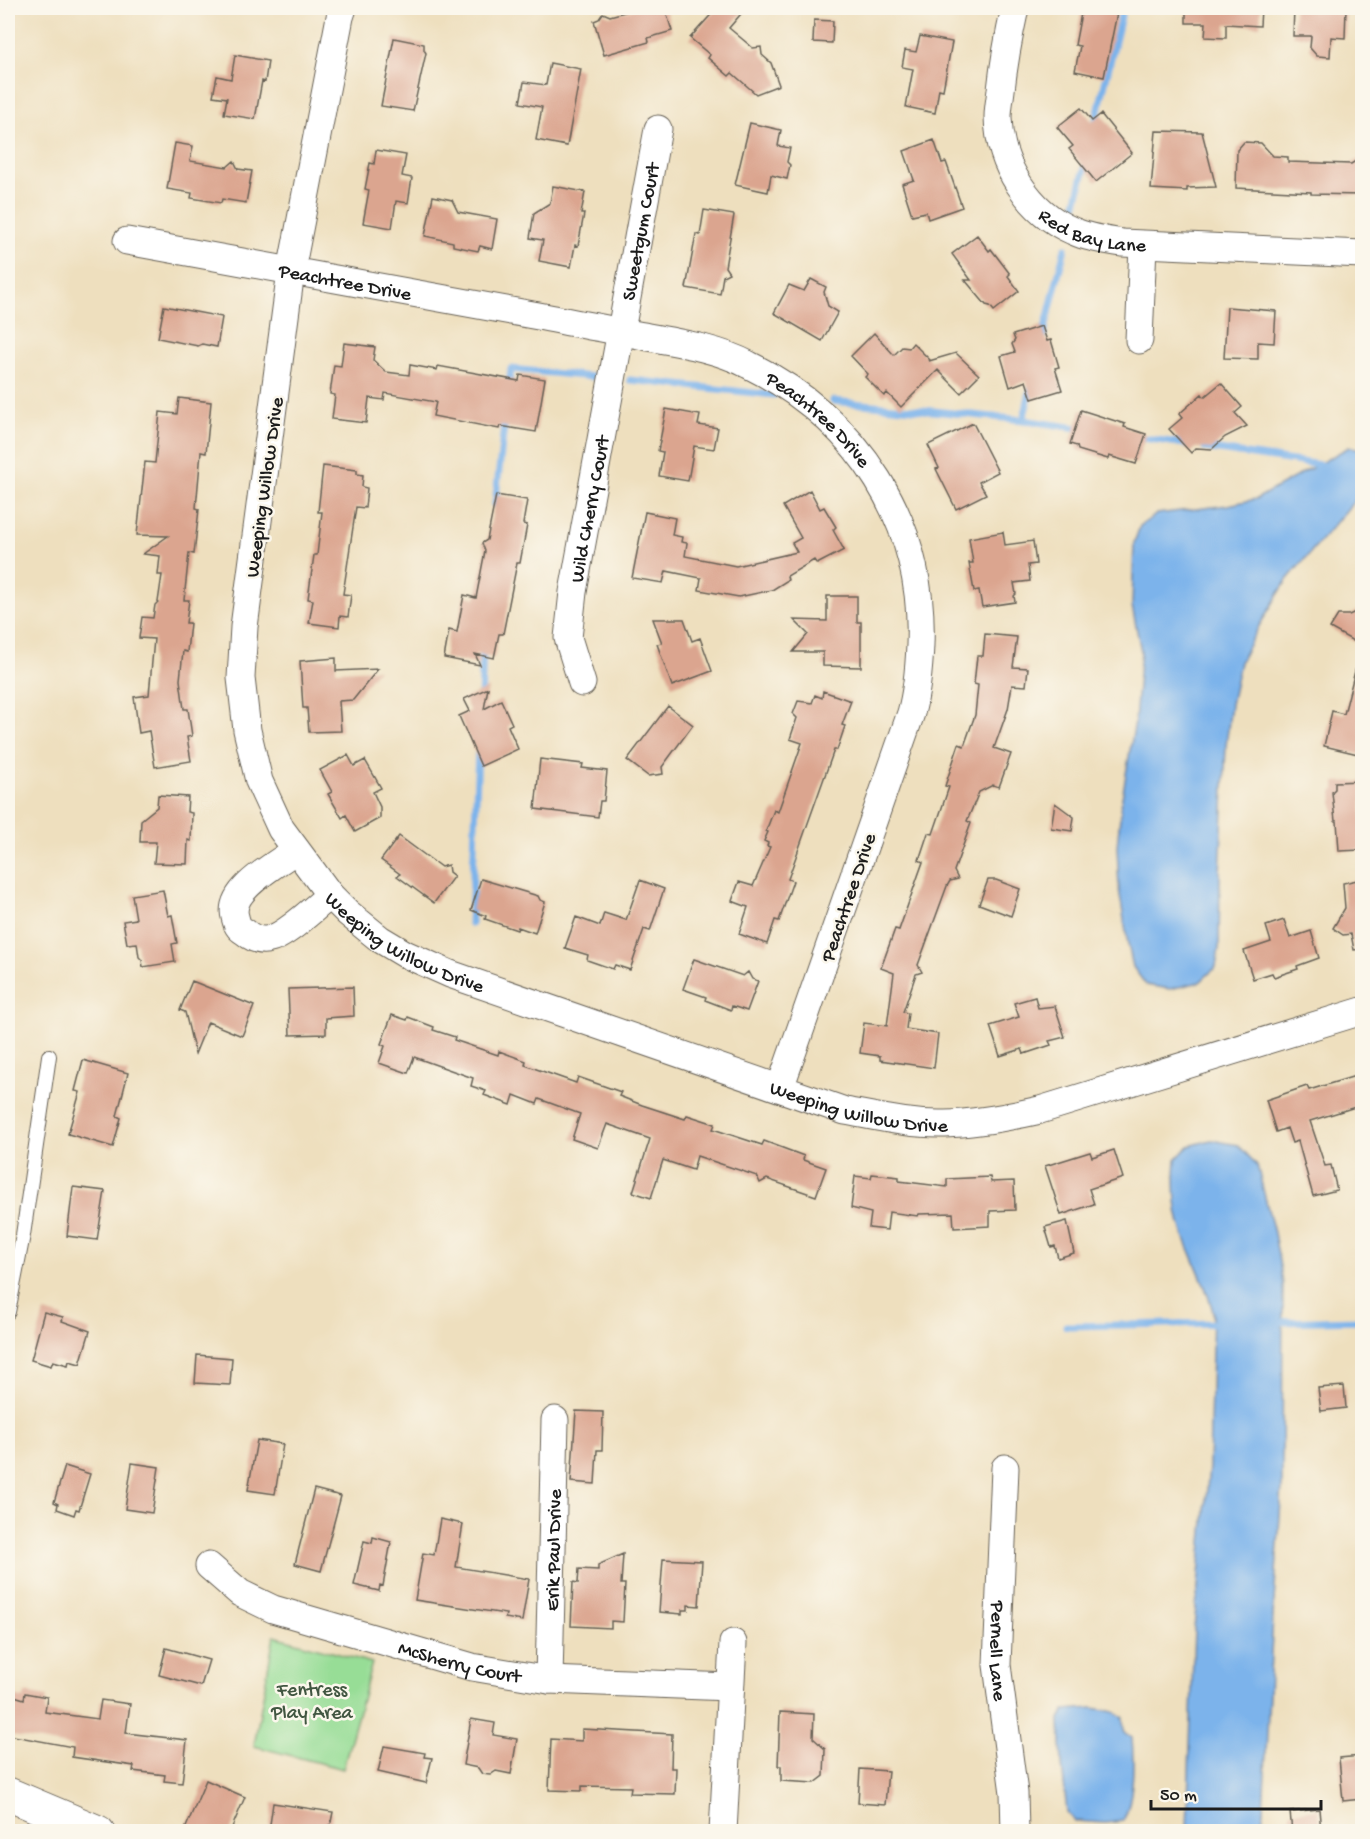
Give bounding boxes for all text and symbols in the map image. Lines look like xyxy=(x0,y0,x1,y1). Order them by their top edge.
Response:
street label: Sweetgum Court xyxy=(619,160,667,303)
street label: Red Bay Lane xyxy=(1033,205,1147,259)
street label: Peachtree Drive xyxy=(276,261,414,308)
street label: Peachtree Drive xyxy=(760,368,874,474)
street label: Weeping Willow Drive xyxy=(242,395,291,579)
street label: Wild Cherry Court xyxy=(567,432,617,585)
street label: Peachtree Drive xyxy=(817,830,883,966)
street label: Weeping Willow Drive xyxy=(319,889,487,1000)
street label: Weeping Willow Drive xyxy=(766,1078,949,1139)
street label: Erik Paul Drive xyxy=(543,1488,568,1611)
street label: Pernell Lane xyxy=(982,1599,1010,1703)
street label: McSherry Court xyxy=(395,1638,524,1690)
park label: Fentress Play Area xyxy=(270,1680,354,1726)
scale bar xyxy=(1151,1773,1320,1811)
text: 50 m xyxy=(1160,1786,1197,1807)

